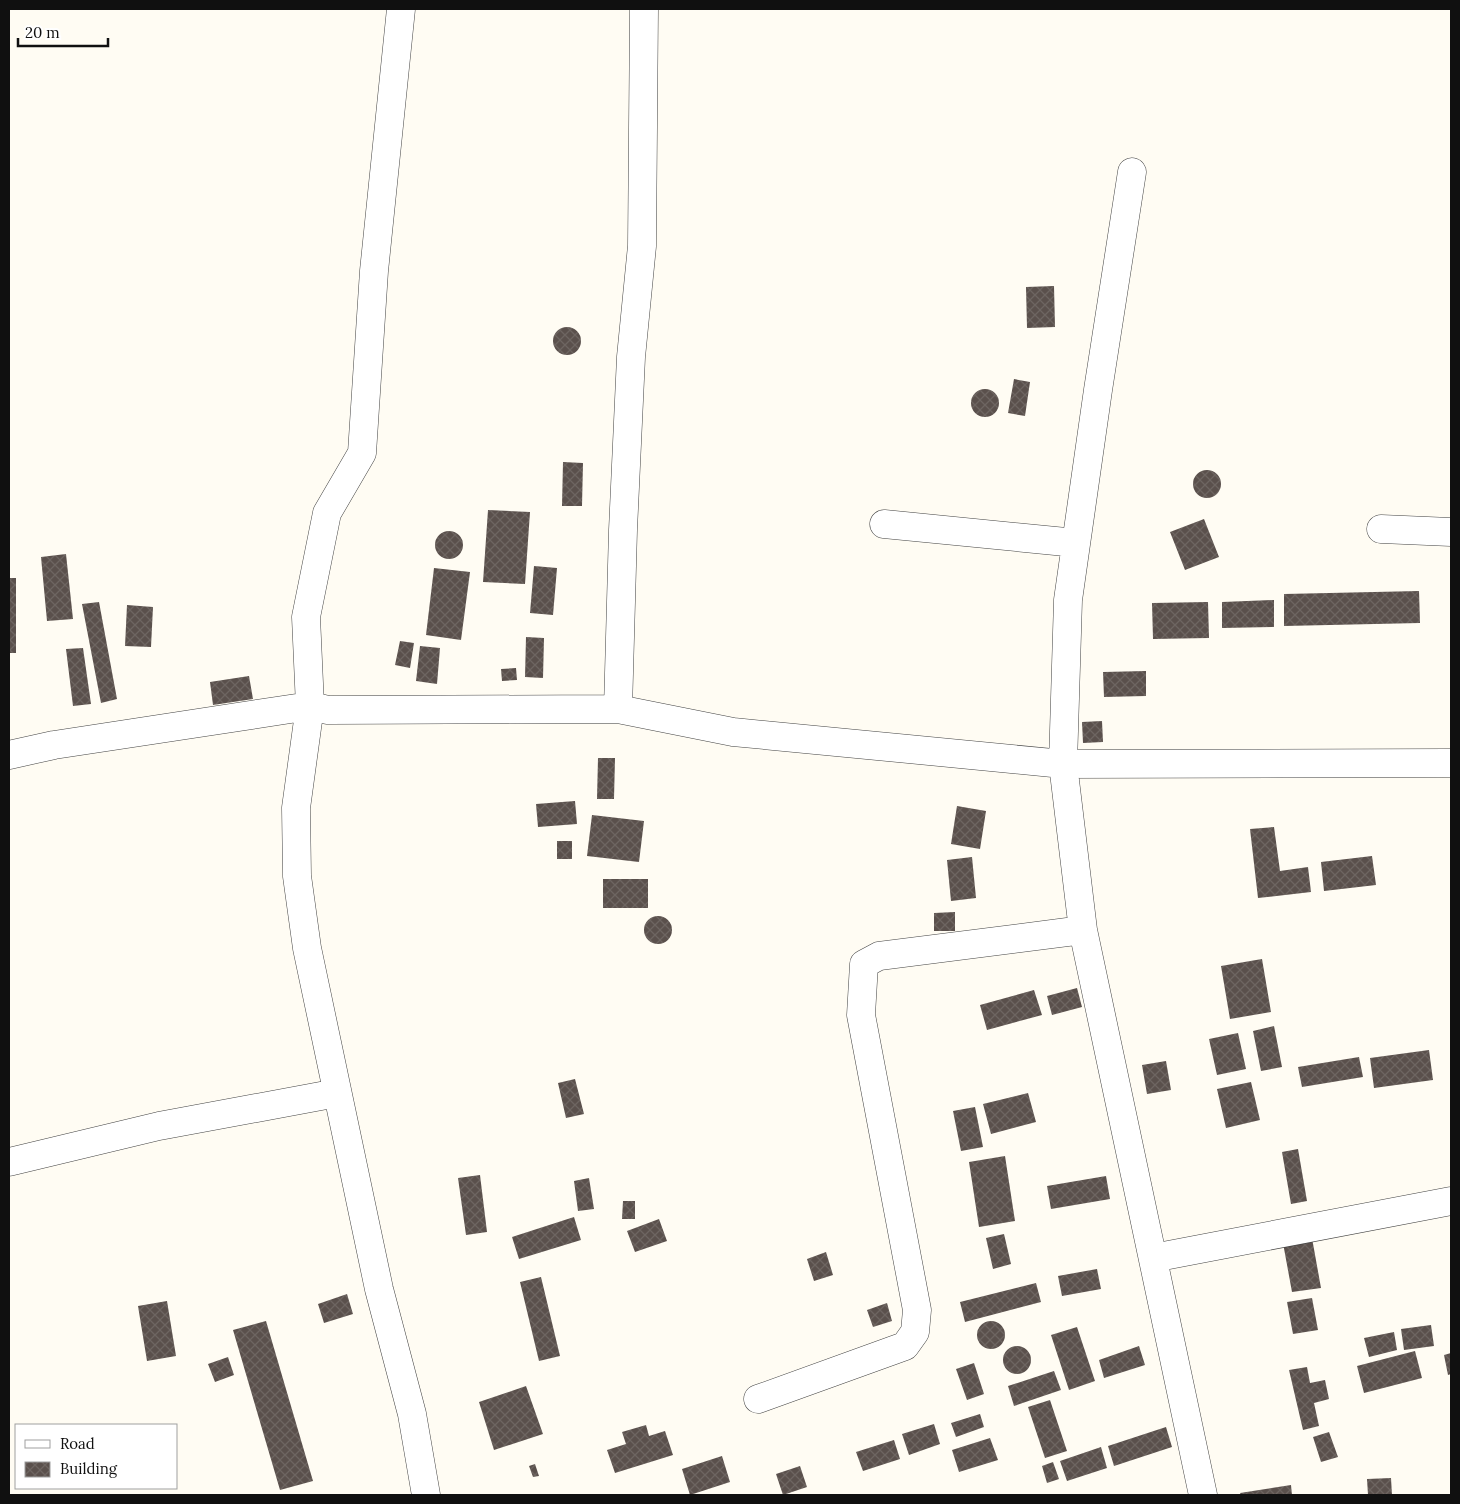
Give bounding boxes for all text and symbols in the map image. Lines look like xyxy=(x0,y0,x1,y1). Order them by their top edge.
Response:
scale bar xyxy=(18,15,108,47)
text: 20 m xyxy=(25,23,60,42)
legend xyxy=(15,1424,178,1489)
text: Road xyxy=(60,1434,95,1453)
text: Building xyxy=(60,1459,118,1478)

